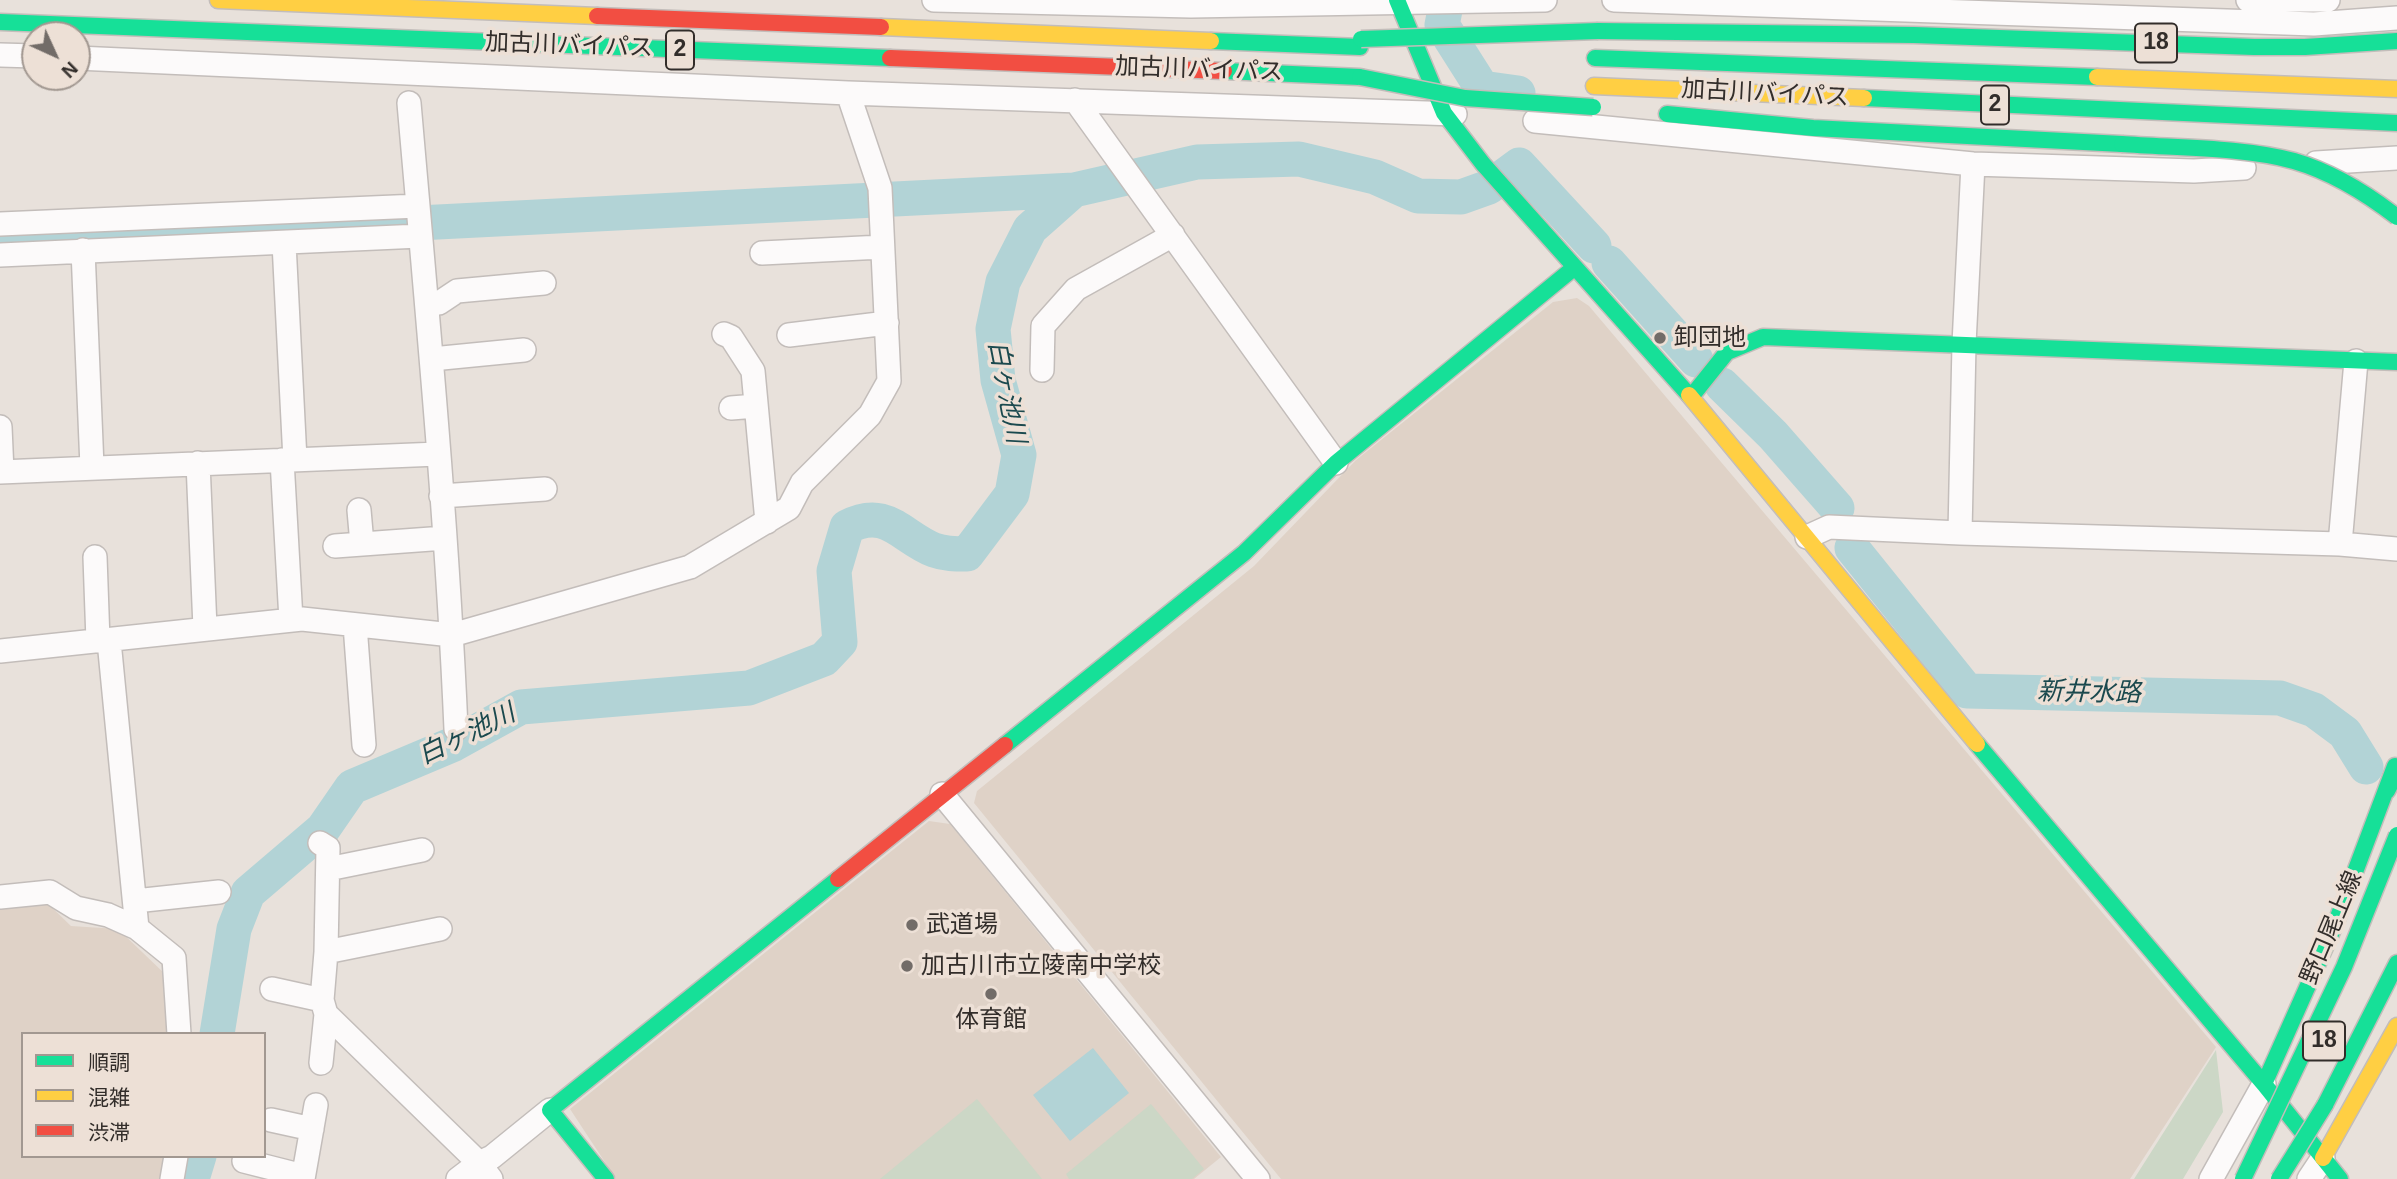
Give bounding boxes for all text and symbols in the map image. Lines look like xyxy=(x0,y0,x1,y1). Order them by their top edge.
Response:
north arrow xyxy=(21,21,91,91)
road number: 18 xyxy=(2135,24,2177,62)
street label: 加古川バイパス xyxy=(485,29,653,63)
road number: 2 xyxy=(666,31,694,70)
street label: 加古川バイパス xyxy=(1115,53,1283,87)
text: N xyxy=(58,58,82,82)
street label: 加古川バイパス xyxy=(1680,75,1850,113)
road number: 2 xyxy=(1981,86,2009,124)
place label: 卸団地 xyxy=(1674,324,1746,352)
marker: 卸団地 xyxy=(1652,330,1668,346)
water label: 白ヶ池川 xyxy=(981,338,1031,446)
water label: 新井水路 xyxy=(2037,676,2141,710)
water label: 白ヶ池川 xyxy=(413,698,521,772)
street label: 野口尾上線 xyxy=(2295,867,2369,989)
place label: 武道場 xyxy=(926,911,998,939)
marker: 武道場 xyxy=(904,917,920,933)
place label: 加古川市立陵南中学校 xyxy=(921,952,1161,980)
marker: 加古川市立陵南中学校 xyxy=(899,958,915,974)
marker: 体育館 xyxy=(983,986,999,1002)
place label: 体育館 xyxy=(955,1006,1027,1034)
road number: 18 xyxy=(2303,1022,2345,1060)
legend xyxy=(21,1032,266,1158)
text: 順調 xyxy=(88,1051,130,1074)
text: 混雑 xyxy=(88,1086,130,1109)
text: 渋滞 xyxy=(88,1121,130,1144)

